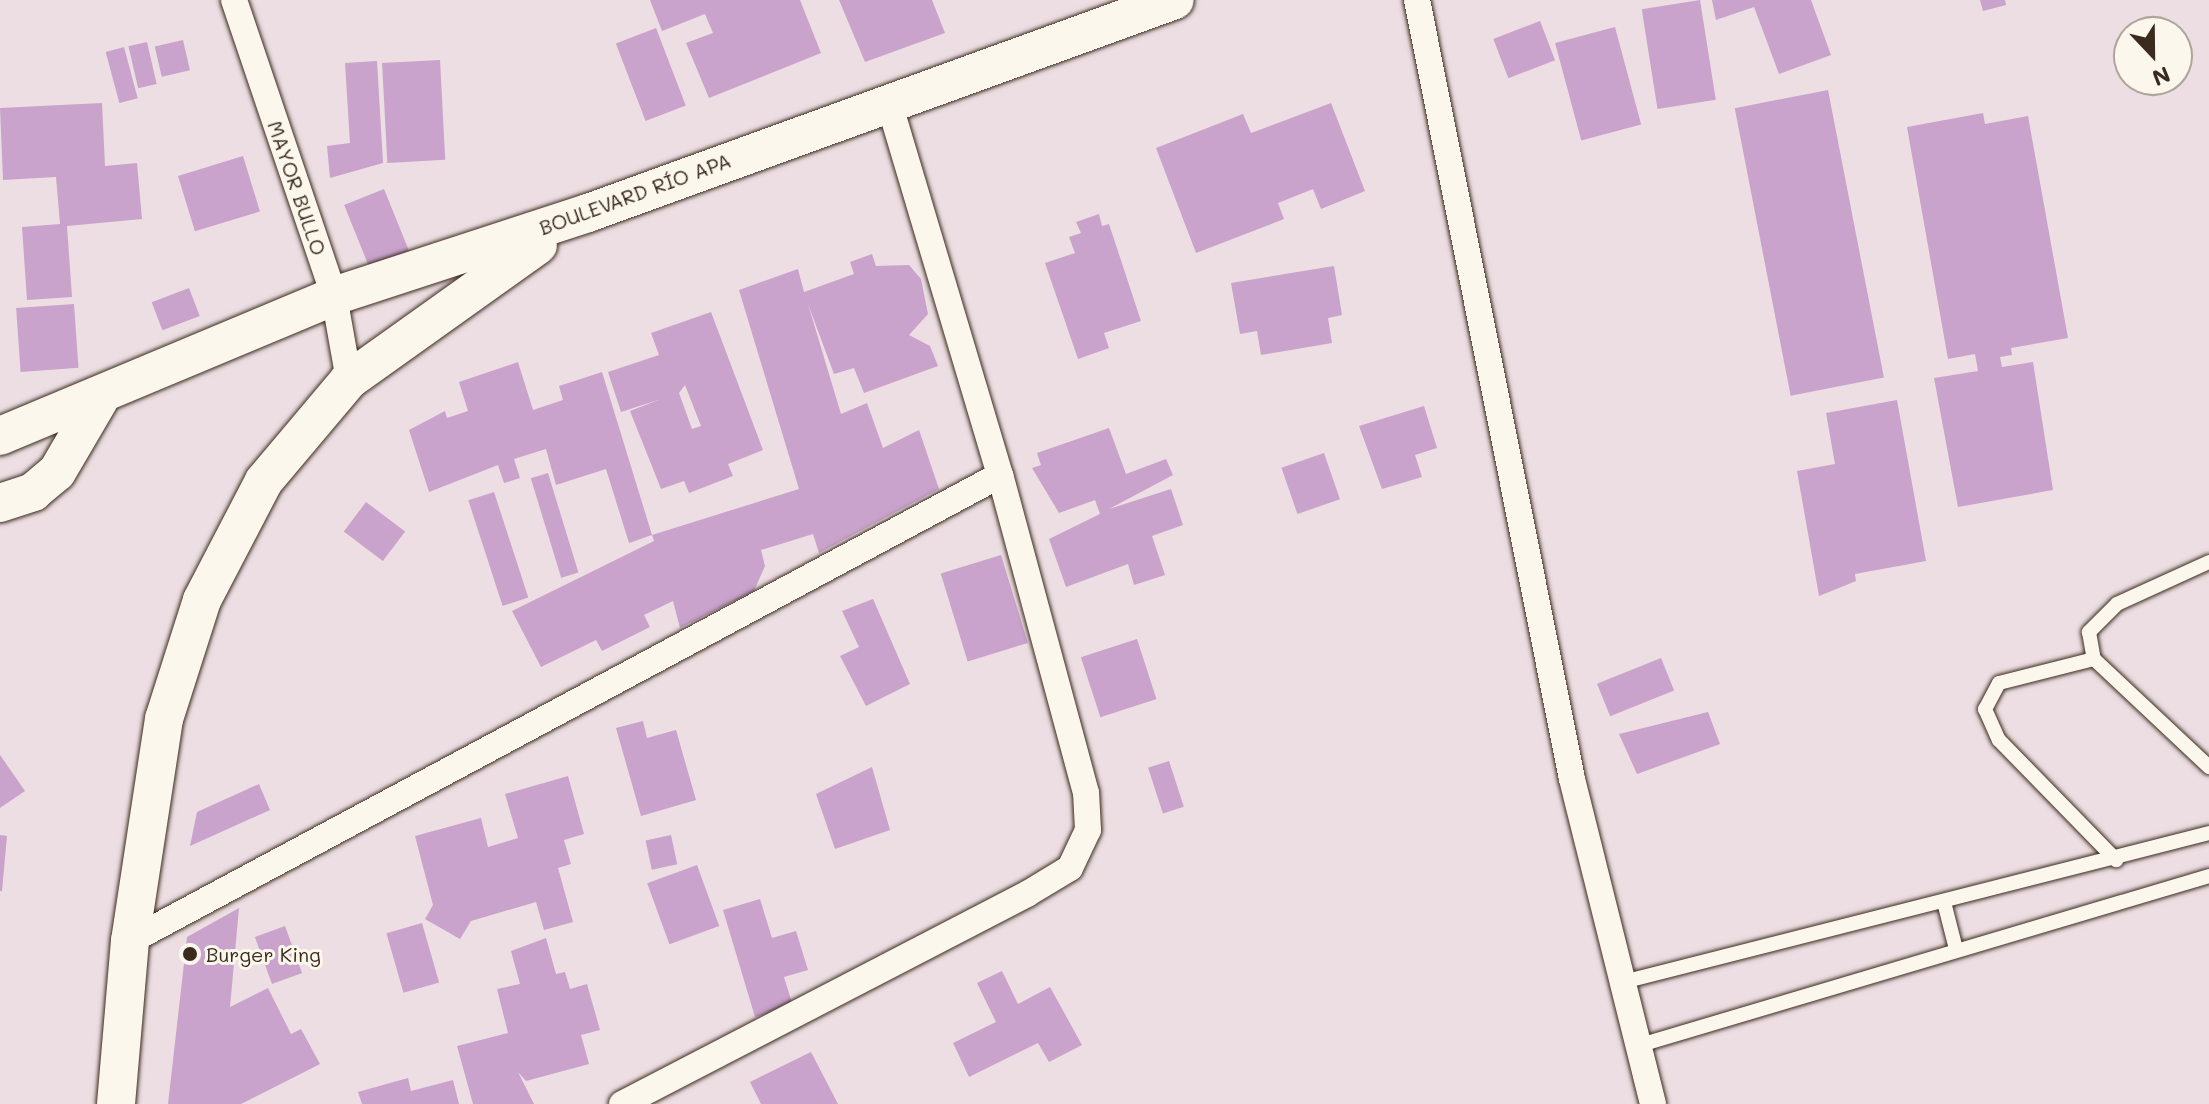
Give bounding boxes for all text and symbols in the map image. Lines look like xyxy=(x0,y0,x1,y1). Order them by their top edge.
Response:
north arrow xyxy=(2113,16,2193,96)
text: N xyxy=(2148,60,2175,93)
street label: MAYOR BULLO xyxy=(263,118,331,258)
street label: BOULEVARD RÍO APA xyxy=(536,148,734,240)
place label: Burger King xyxy=(206,942,321,966)
marker: Burger King xyxy=(181,945,199,963)

